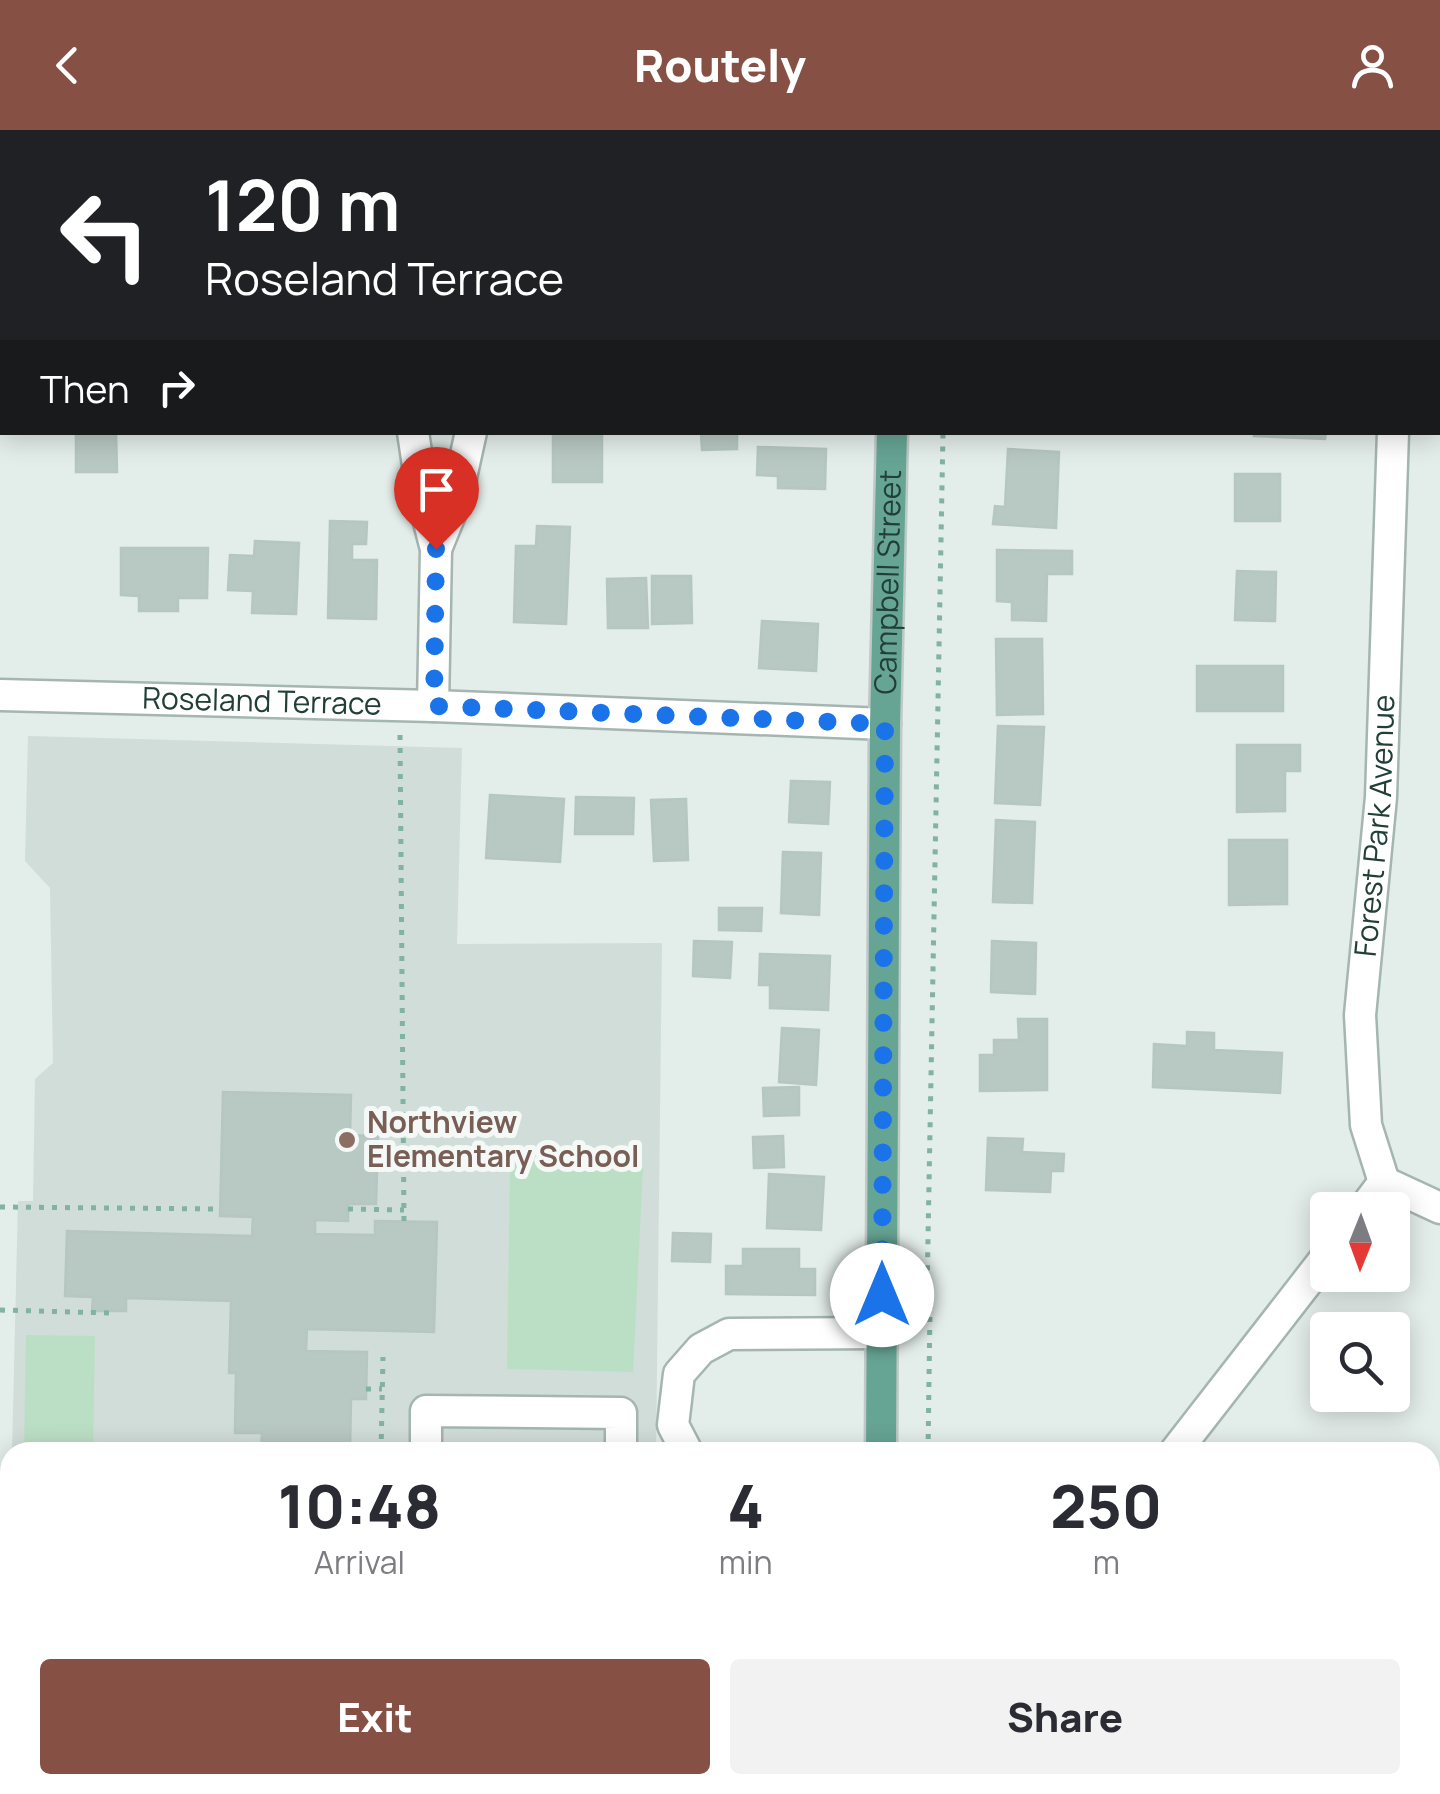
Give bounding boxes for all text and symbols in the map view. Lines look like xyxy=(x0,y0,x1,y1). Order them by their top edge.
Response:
text: Routely xyxy=(634,34,806,96)
icon: back xyxy=(40,38,95,93)
icon: person xyxy=(1345,38,1400,93)
text: 120 m xyxy=(205,156,400,252)
icon: left xyxy=(40,170,170,300)
text: Roseland Terrace xyxy=(205,247,564,309)
icon: right xyxy=(149,360,204,415)
text: Then xyxy=(40,362,129,414)
pin xyxy=(394,447,479,550)
icon: arrive xyxy=(409,462,464,517)
street label: Campbell Street xyxy=(864,469,910,695)
street label: Roseland Terrace xyxy=(142,677,382,724)
street label: Forest Park Avenue xyxy=(1344,694,1403,958)
place label: Northview Elementary School xyxy=(367,1101,639,1176)
marker: Northview Elementary School xyxy=(336,1129,358,1151)
north arrow xyxy=(1310,1192,1410,1292)
map controls xyxy=(1310,1192,1410,1412)
position arrow xyxy=(830,1243,934,1347)
button: search xyxy=(1310,1312,1410,1412)
text: 10:48 xyxy=(278,1464,441,1546)
text: 4 xyxy=(727,1464,764,1546)
text: 250 xyxy=(1050,1464,1162,1546)
text: Arrival xyxy=(314,1540,405,1584)
text: min xyxy=(719,1540,772,1584)
text: m xyxy=(1093,1540,1120,1584)
button: Exit xyxy=(40,1659,710,1774)
button: Share xyxy=(730,1659,1400,1774)

